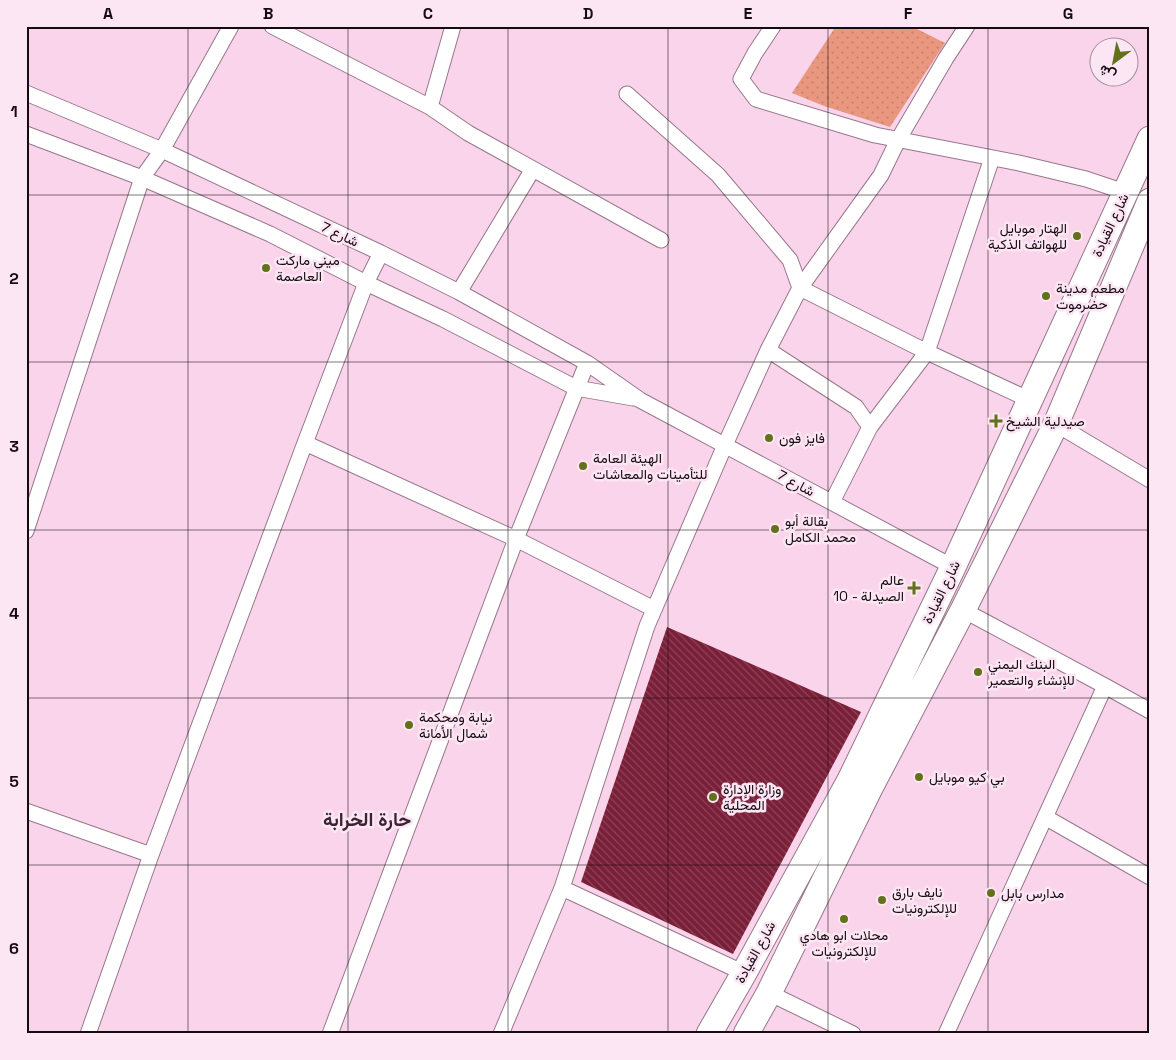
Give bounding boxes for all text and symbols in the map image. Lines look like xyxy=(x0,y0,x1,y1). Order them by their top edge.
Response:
text: A xyxy=(103,3,113,24)
text: B xyxy=(263,3,273,24)
text: C xyxy=(423,3,433,24)
text: D xyxy=(583,3,593,24)
text: E xyxy=(744,3,753,24)
text: F xyxy=(904,3,913,24)
text: G xyxy=(1063,3,1073,24)
north arrow xyxy=(1088,38,1138,88)
text: ش xyxy=(1095,61,1119,85)
text: 1 xyxy=(10,101,18,122)
street label: شارع القيادة xyxy=(1087,190,1134,260)
street label: شارع 7 xyxy=(317,217,362,252)
place label: الهتار موبايل للهواتف الذكية xyxy=(988,219,1067,253)
marker: الهتار موبايل للهواتف الذكية xyxy=(1071,230,1083,242)
place label: ميني ماركت العاصمة xyxy=(276,251,340,285)
marker: ميني ماركت العاصمة xyxy=(260,262,272,274)
text: 2 xyxy=(9,268,19,289)
place label: مطعم مدينة حضرموت xyxy=(1056,279,1125,313)
marker: مطعم مدينة حضرموت xyxy=(1040,290,1052,302)
place label: صيدلية الشيخ xyxy=(1006,412,1085,432)
marker: صيدلية الشيخ xyxy=(990,415,1002,427)
place label: فايز فون xyxy=(779,429,825,447)
marker: فايز فون xyxy=(763,432,775,444)
text: 3 xyxy=(9,436,19,457)
place label: الهيئة العامة للتأمينات والمعاشات xyxy=(593,449,707,483)
marker: الهيئة العامة للتأمينات والمعاشات xyxy=(577,460,589,472)
street label: شارع 7 xyxy=(773,466,818,502)
place label: بقالة أبو محمد الكامل xyxy=(785,512,856,546)
marker: بقالة أبو محمد الكامل xyxy=(769,523,781,535)
street label: شارع القيادة xyxy=(918,558,966,627)
place label: عالم الصيدلة - 10 xyxy=(833,571,904,605)
marker: عالم الصيدلة - 10 xyxy=(908,582,920,594)
text: 4 xyxy=(9,603,19,624)
place label: البنك اليمني للإنشاء والتعمير xyxy=(987,655,1075,690)
marker: البنك اليمني للإنشاء والتعمير xyxy=(972,666,984,678)
place label: نيابة ومحكمة شمال الأمانة xyxy=(419,708,492,743)
marker: نيابة ومحكمة شمال الأمانة xyxy=(403,719,415,731)
place label: بي كيو موبايل xyxy=(929,768,1005,789)
text: 5 xyxy=(9,771,19,792)
marker: بي كيو موبايل xyxy=(913,771,925,783)
place label: وزارة الإدارة المحلية xyxy=(723,780,782,814)
marker: وزارة الإدارة المحلية xyxy=(707,791,719,803)
district label: حارة الخرابة xyxy=(323,807,411,832)
place label: نايف بارق للإلكترونيات xyxy=(892,883,957,918)
place label: مدارس بابل xyxy=(1001,884,1064,902)
marker: مدارس بابل xyxy=(985,887,997,899)
marker: نايف بارق للإلكترونيات xyxy=(876,894,888,906)
marker: محلات ابو هادي للإلكترونيات xyxy=(838,913,850,925)
street label: شارع القيادة xyxy=(731,918,781,987)
place label: محلات ابو هادي للإلكترونيات xyxy=(800,926,888,961)
text: 6 xyxy=(9,938,19,959)

